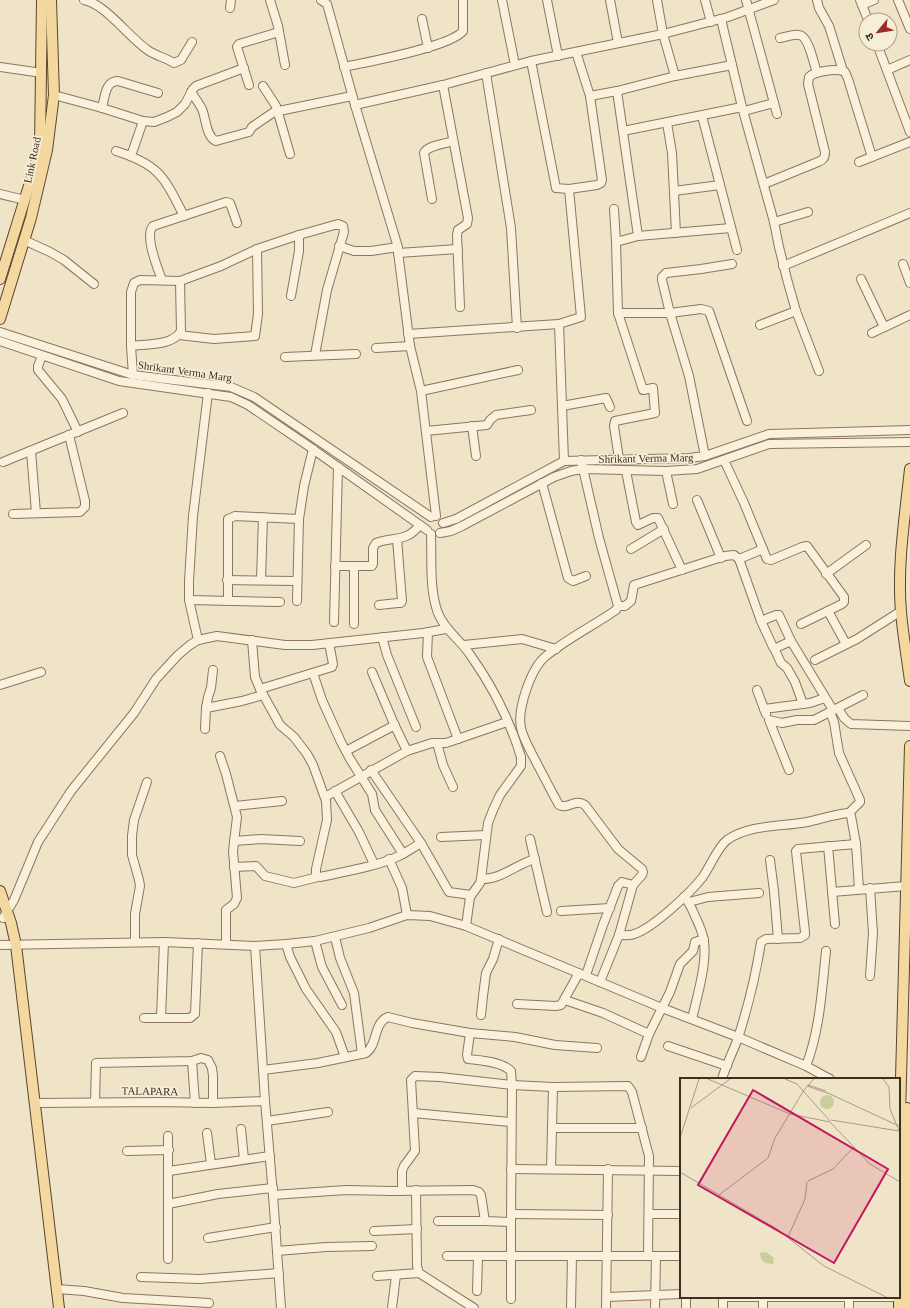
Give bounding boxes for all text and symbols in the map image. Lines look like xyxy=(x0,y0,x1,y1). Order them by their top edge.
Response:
north arrow xyxy=(858,12,898,52)
text: उ xyxy=(862,31,876,43)
street label: Link Road xyxy=(21,135,43,184)
street label: Shrikant Verma Marg xyxy=(137,358,233,384)
street label: Shrikant Verma Marg xyxy=(598,451,694,465)
inset map xyxy=(680,1078,900,1298)
street label: TALAPARA xyxy=(122,1085,179,1097)

